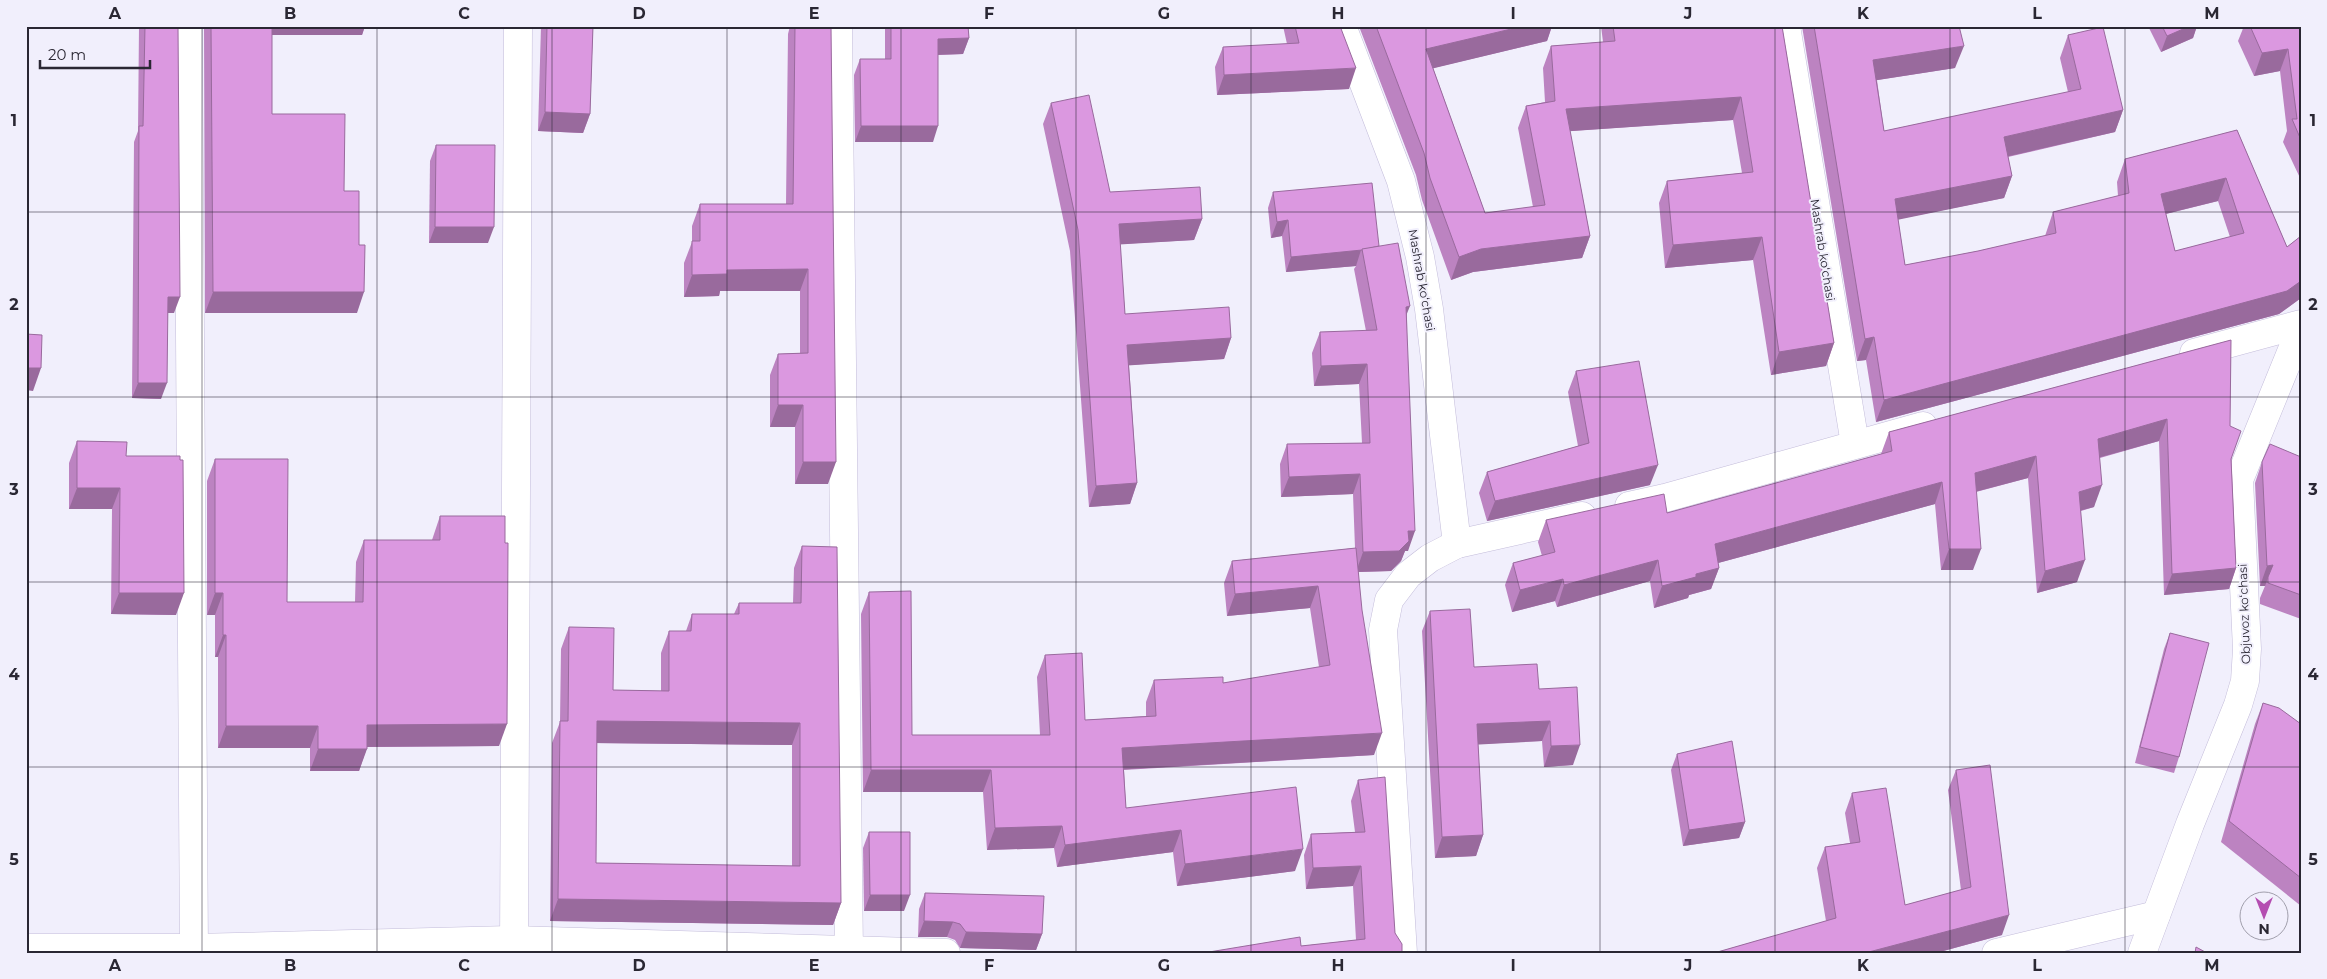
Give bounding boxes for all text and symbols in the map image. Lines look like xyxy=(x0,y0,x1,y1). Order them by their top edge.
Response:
text: A xyxy=(108,4,122,23)
text: B xyxy=(284,4,296,23)
text: C xyxy=(458,4,470,23)
text: D xyxy=(632,4,646,23)
text: E xyxy=(809,4,819,23)
text: F xyxy=(984,4,994,23)
text: G xyxy=(1158,4,1170,23)
text: H xyxy=(1332,4,1344,23)
text: I xyxy=(1510,4,1516,23)
text: J xyxy=(1683,4,1692,23)
text: K xyxy=(1857,4,1870,23)
text: L xyxy=(2032,4,2042,23)
text: M xyxy=(2204,4,2220,23)
scale bar xyxy=(40,38,150,70)
text: 20 m xyxy=(48,45,86,64)
text: 1 xyxy=(11,111,17,130)
text: 1 xyxy=(2310,111,2316,130)
street label: Mashrab koʻchasi xyxy=(1808,198,1838,302)
street label: Mashrab koʻchasi xyxy=(1406,228,1438,332)
text: 2 xyxy=(9,295,19,314)
text: 2 xyxy=(2308,295,2318,314)
text: 3 xyxy=(8,480,19,499)
text: 3 xyxy=(2307,480,2318,499)
street label: Objuvoz koʻchasi xyxy=(2235,563,2253,665)
text: 4 xyxy=(8,665,20,684)
text: 4 xyxy=(2307,665,2319,684)
text: 5 xyxy=(9,850,19,869)
text: 5 xyxy=(2308,850,2318,869)
north arrow xyxy=(2240,892,2290,942)
text: N xyxy=(2258,920,2270,938)
text: A xyxy=(108,956,122,975)
text: B xyxy=(284,956,296,975)
text: C xyxy=(458,956,470,975)
text: D xyxy=(632,956,646,975)
text: E xyxy=(809,956,819,975)
text: F xyxy=(984,956,994,975)
text: G xyxy=(1158,956,1170,975)
text: H xyxy=(1332,956,1344,975)
text: I xyxy=(1510,956,1516,975)
text: J xyxy=(1683,956,1692,975)
text: K xyxy=(1857,956,1870,975)
text: L xyxy=(2032,956,2042,975)
text: M xyxy=(2204,956,2220,975)

